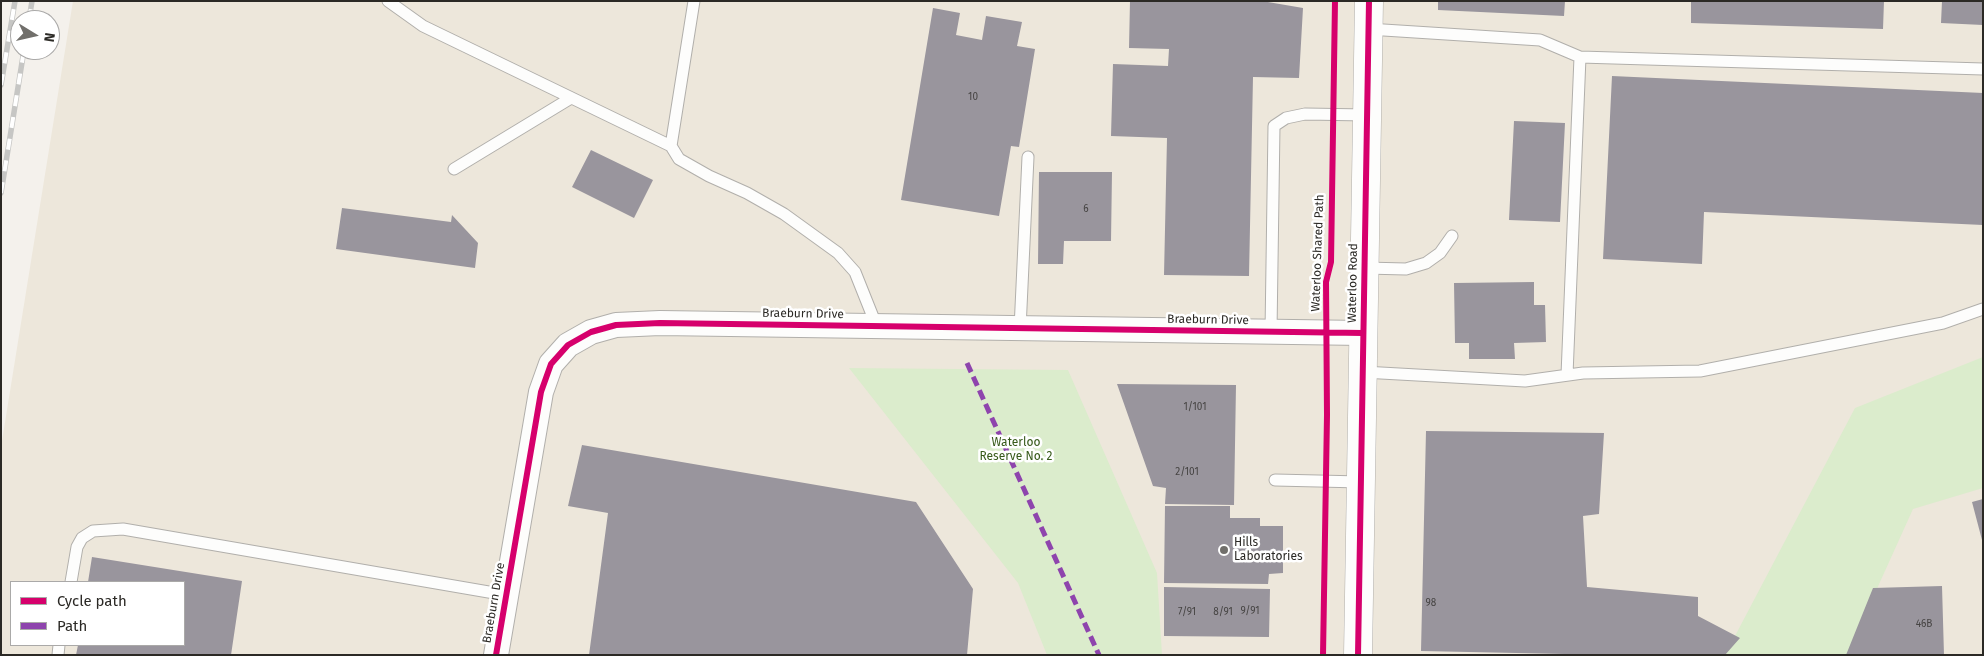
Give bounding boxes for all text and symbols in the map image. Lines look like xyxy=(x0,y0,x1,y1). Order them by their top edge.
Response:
north arrow xyxy=(10,10,60,60)
text: N xyxy=(40,31,58,43)
house number: 10 xyxy=(968,91,978,103)
street label: Waterloo Shared Path xyxy=(1309,194,1327,312)
house number: 6 xyxy=(1083,203,1089,215)
street label: Waterloo Road xyxy=(1345,243,1361,323)
street label: Braeburn Drive xyxy=(762,306,844,322)
street label: Braeburn Drive xyxy=(1167,312,1249,328)
house number: 1/101 xyxy=(1184,401,1206,413)
park label: Waterloo Reserve No. 2 xyxy=(979,436,1053,464)
house number: 2/101 xyxy=(1175,466,1199,478)
place label: Hills Laboratories xyxy=(1234,536,1303,564)
marker: Hills Laboratories xyxy=(1218,544,1230,556)
street label: Braeburn Drive xyxy=(480,562,508,644)
legend xyxy=(10,581,185,646)
text: Cycle path xyxy=(57,592,127,610)
house number: 98 xyxy=(1426,597,1436,609)
house number: 9/91 xyxy=(1240,605,1260,617)
house number: 7/91 xyxy=(1178,606,1196,618)
house number: 8/91 xyxy=(1213,606,1233,618)
text: Path xyxy=(57,617,87,635)
house number: 46B xyxy=(1916,618,1932,630)

